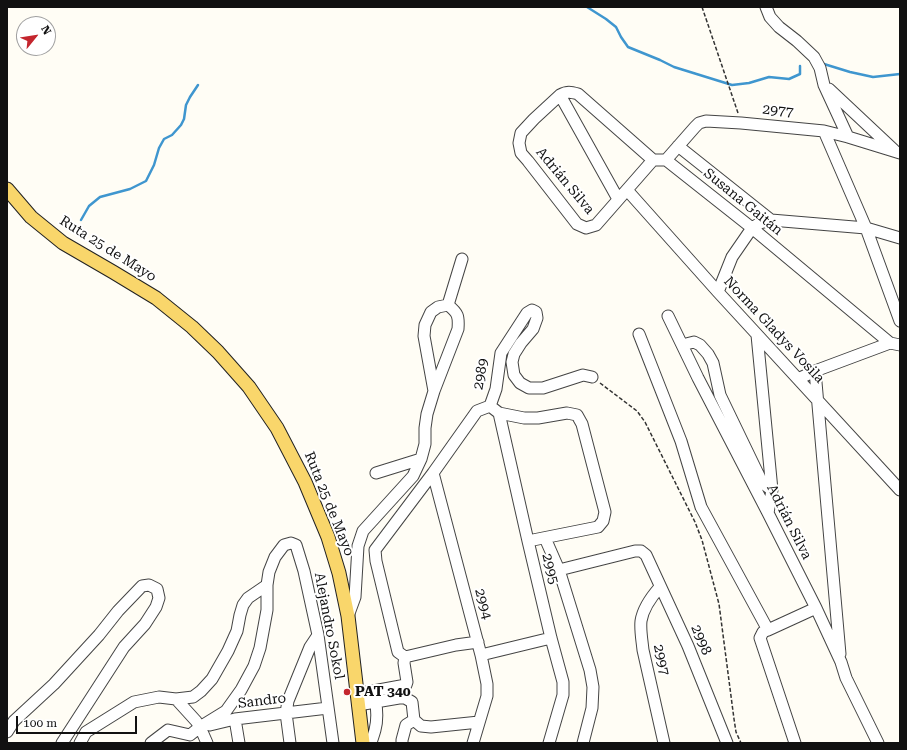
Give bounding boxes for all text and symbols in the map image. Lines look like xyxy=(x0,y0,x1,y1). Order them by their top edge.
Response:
north arrow xyxy=(16,16,56,56)
text: N xyxy=(38,23,54,37)
street label: 2977 xyxy=(762,101,794,121)
street label: Adrián Silva xyxy=(532,144,598,218)
street label: Susana Gaitán xyxy=(700,165,786,239)
street label: Ruta 25 de Mayo xyxy=(57,212,159,286)
street label: Norma Gladys Vosila xyxy=(720,273,828,387)
street label: 2989 xyxy=(470,357,492,391)
street label: Ruta 25 de Mayo xyxy=(300,449,358,559)
street label: Adrián Silva xyxy=(763,482,815,562)
street label: 2995 xyxy=(538,552,562,586)
street label: Alejandro Sokol xyxy=(310,571,348,681)
street label: 2994 xyxy=(471,587,495,621)
street label: 2998 xyxy=(687,622,715,658)
street label: 2997 xyxy=(650,643,672,677)
place label: PAT 340 xyxy=(355,684,411,700)
marker: PAT 340 xyxy=(342,687,352,697)
street label: Sandro xyxy=(237,690,287,712)
scale bar xyxy=(18,708,139,734)
text: 100 m xyxy=(23,716,57,730)

